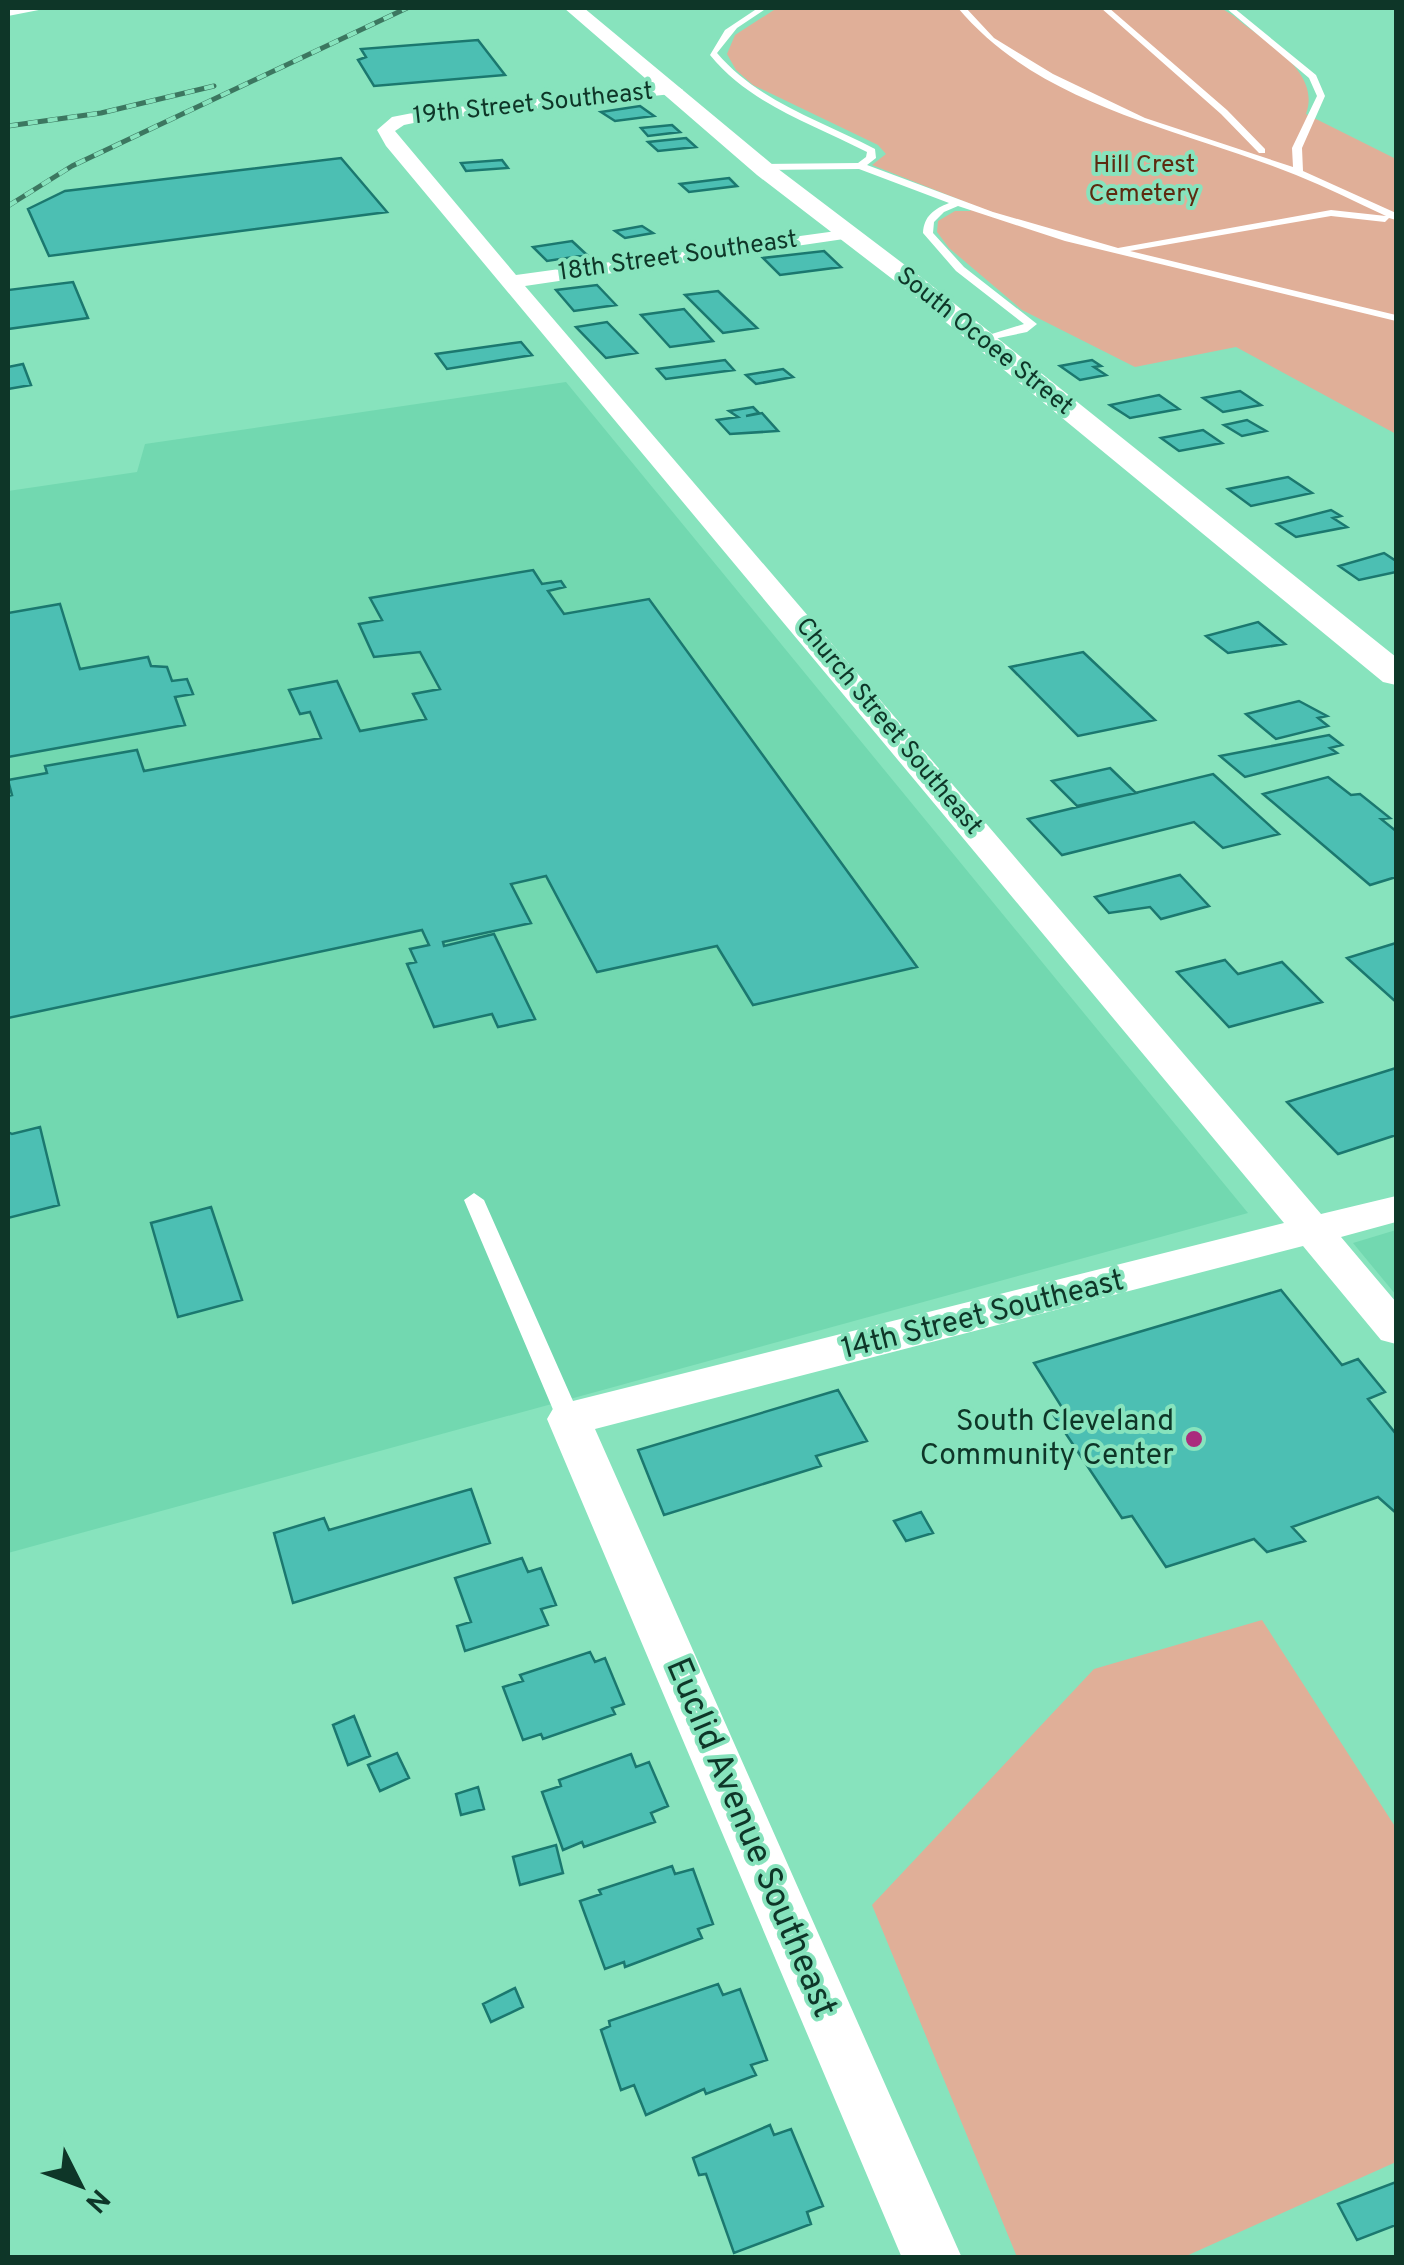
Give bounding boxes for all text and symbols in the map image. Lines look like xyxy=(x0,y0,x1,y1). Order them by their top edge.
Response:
street label: 19th Street Southeast xyxy=(411,76,655,134)
park label: Hill Crest Cemetery xyxy=(1089,150,1199,211)
street label: 18th Street Southeast xyxy=(556,224,800,290)
street label: South Ocoee Street xyxy=(889,261,1079,423)
street label: Church Street Southeast xyxy=(788,612,988,842)
street label: 14th Street Southeast xyxy=(838,1263,1128,1369)
place label: South Cleveland Community Center xyxy=(920,1404,1174,1475)
marker: South Cleveland Community Center xyxy=(1183,1428,1205,1450)
street label: Euclid Avenue Southeast xyxy=(654,1652,846,2024)
north arrow xyxy=(30,2135,130,2235)
text: N xyxy=(76,2180,116,2219)

